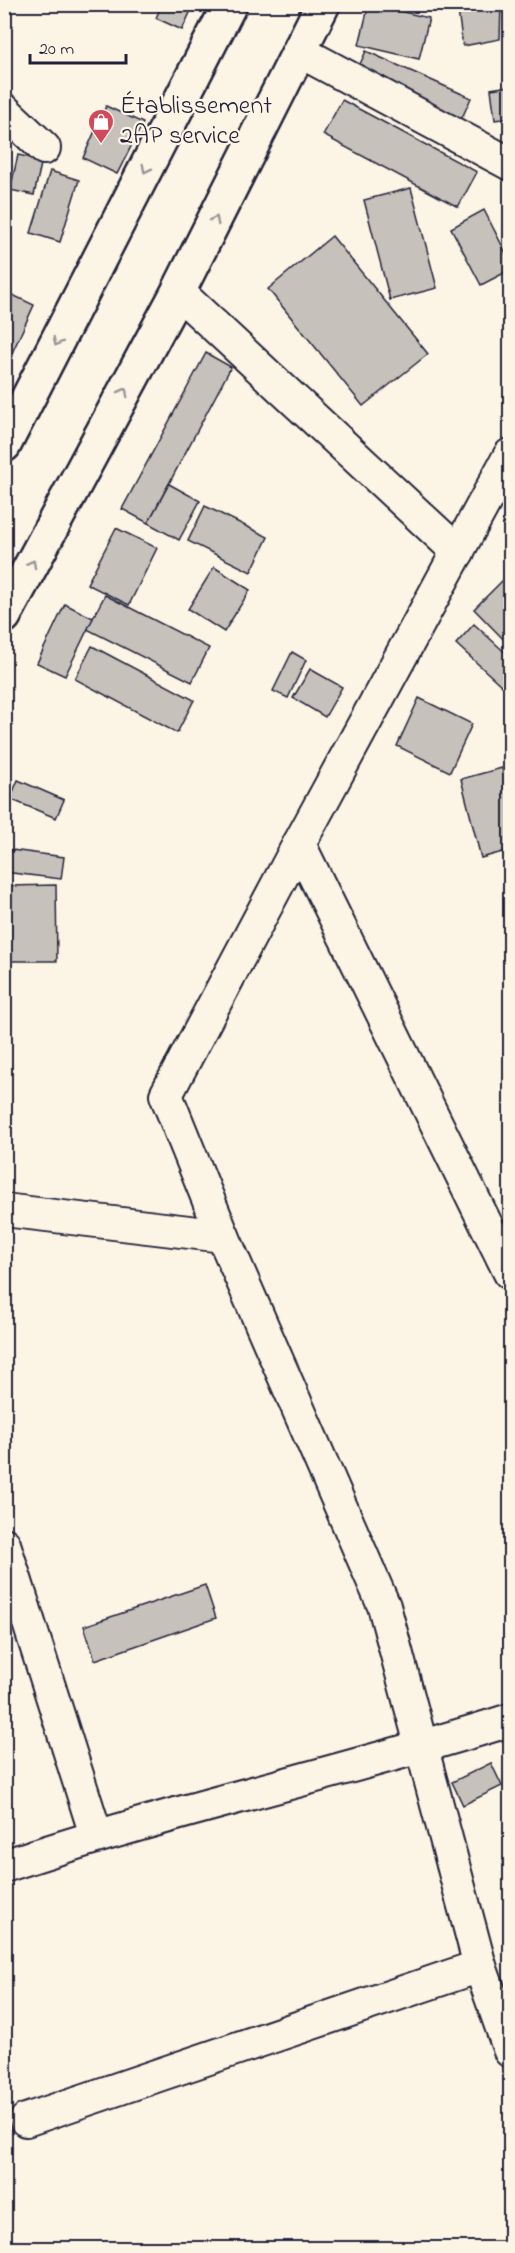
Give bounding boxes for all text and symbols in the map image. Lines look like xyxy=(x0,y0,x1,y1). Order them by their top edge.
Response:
scale bar xyxy=(30,27,126,65)
text: 20 m xyxy=(39,37,74,63)
place label: Établissement 2AP service xyxy=(120,88,272,156)
shop icon: Établissement 2AP service xyxy=(86,107,116,145)
one-way arrow xyxy=(142,162,153,173)
one-way arrow xyxy=(208,215,219,226)
one-way arrow xyxy=(53,336,64,347)
one-way arrow xyxy=(117,388,128,399)
one-way arrow xyxy=(25,560,36,570)

